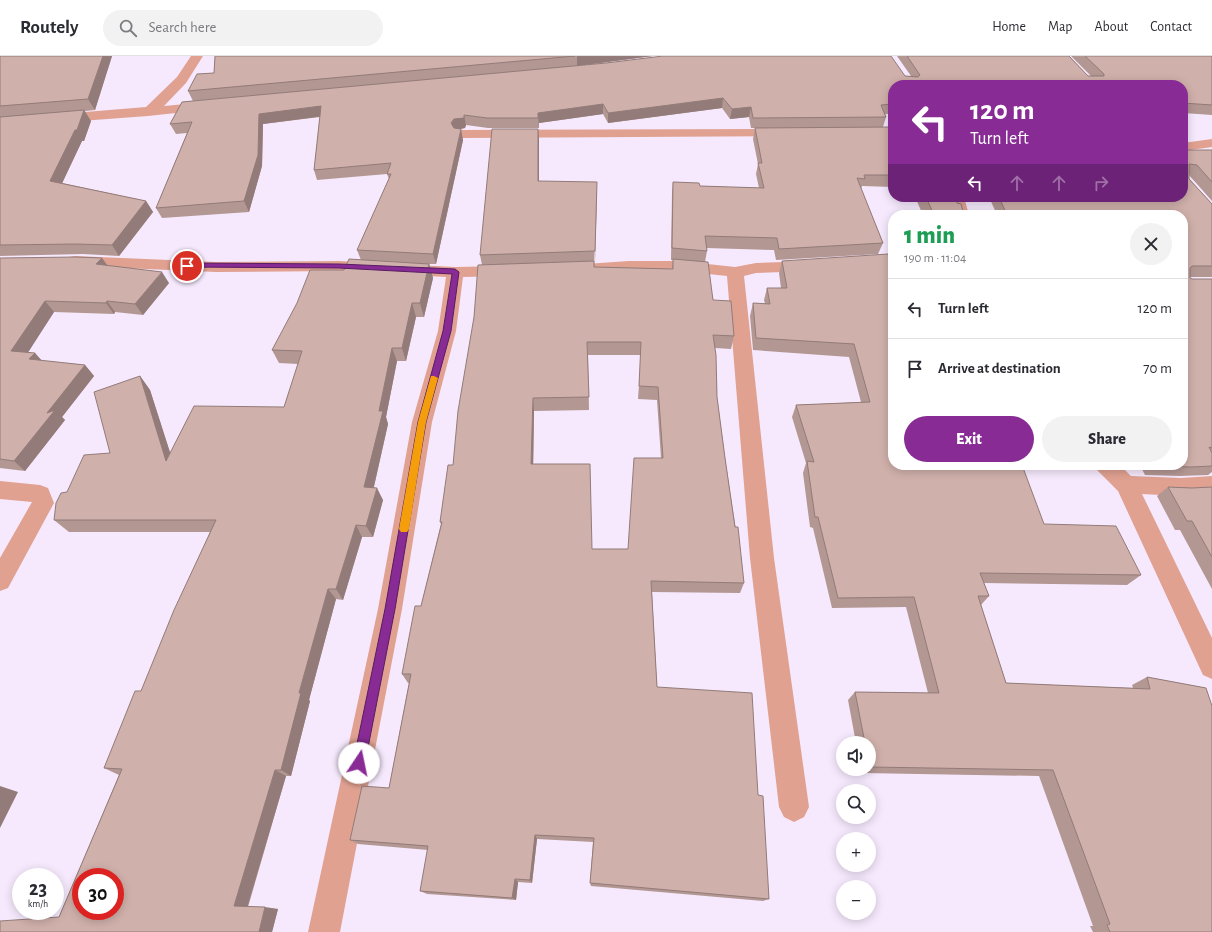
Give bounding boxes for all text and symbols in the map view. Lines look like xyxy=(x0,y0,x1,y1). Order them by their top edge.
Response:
search box xyxy=(103,10,383,46)
icon: search xyxy=(117,17,139,39)
text: Routely xyxy=(20,18,79,37)
text: Search here xyxy=(149,20,216,35)
text: Home xyxy=(992,20,1026,34)
text: Map xyxy=(1048,20,1072,34)
text: About xyxy=(1094,20,1128,34)
text: Contact xyxy=(1150,20,1192,34)
icon: left xyxy=(904,96,956,148)
text: 120 m xyxy=(970,97,1035,125)
text: Turn left xyxy=(970,130,1029,148)
icon: left xyxy=(964,172,986,194)
icon: ahead xyxy=(1006,172,1028,194)
icon: ahead xyxy=(1048,172,1070,194)
icon: right xyxy=(1090,172,1112,194)
button: close xyxy=(1130,223,1172,265)
text: 1 min xyxy=(904,224,955,248)
pin xyxy=(170,249,204,283)
text: 190 m · 11:04 xyxy=(904,252,966,265)
icon: arrive xyxy=(176,255,198,277)
icon: left xyxy=(904,298,926,320)
text: Turn left xyxy=(938,301,989,316)
text: 120 m xyxy=(1138,301,1172,316)
icon: arrive xyxy=(904,358,926,380)
text: Arrive at destination xyxy=(938,361,1061,376)
text: 70 m xyxy=(1143,361,1172,376)
button: Exit xyxy=(904,416,1034,462)
button: Share xyxy=(1042,416,1172,462)
map controls xyxy=(836,736,876,920)
button: sound xyxy=(836,736,876,776)
position arrow xyxy=(338,742,380,784)
button: search xyxy=(836,784,876,824)
button: + xyxy=(836,832,876,872)
speed limit sign: 30 xyxy=(72,868,124,920)
text: 23 xyxy=(29,879,47,899)
button: − xyxy=(836,880,876,920)
text: km/h xyxy=(28,899,48,909)

